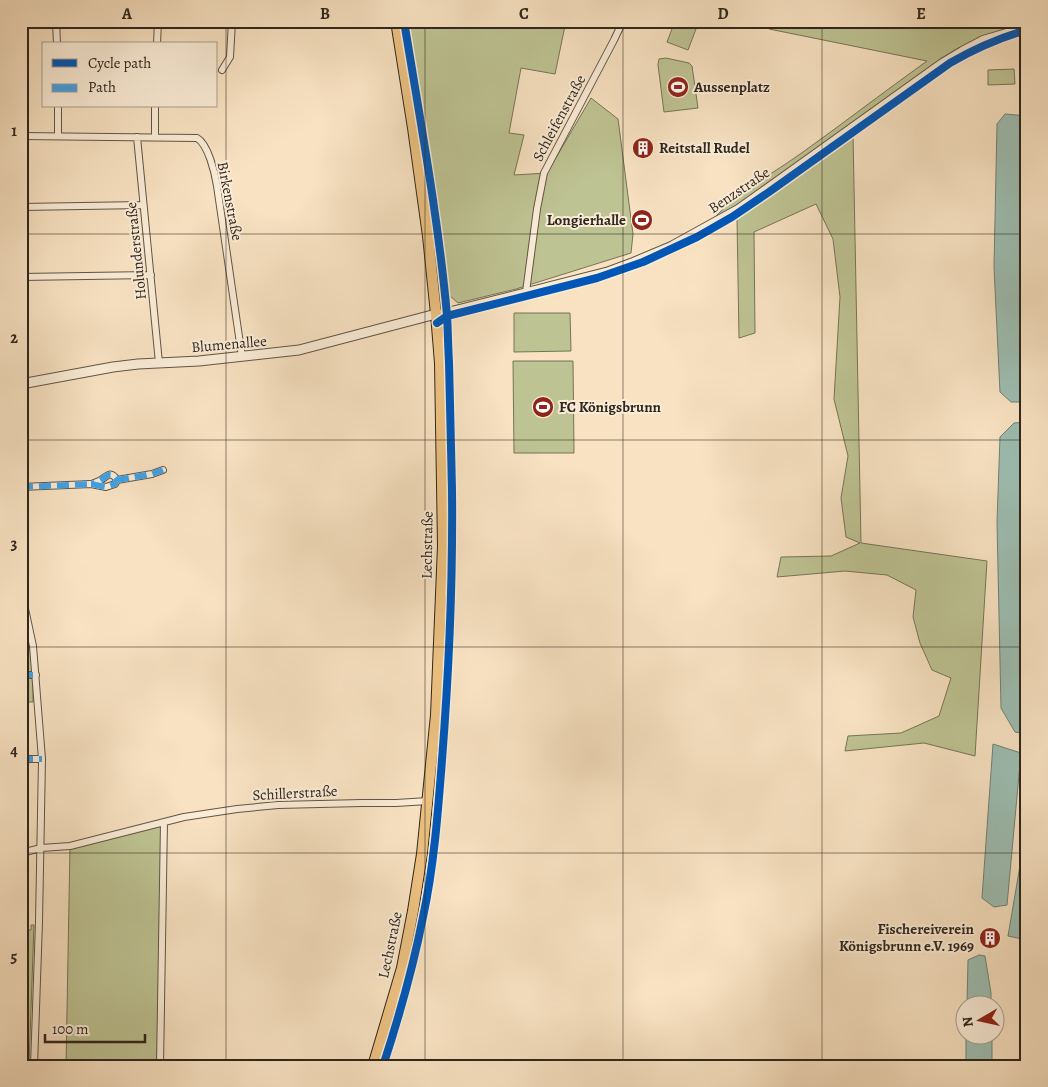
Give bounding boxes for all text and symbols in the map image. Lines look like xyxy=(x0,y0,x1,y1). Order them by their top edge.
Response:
text: A xyxy=(121,3,133,25)
text: B xyxy=(320,3,330,25)
text: C xyxy=(519,3,529,25)
text: D xyxy=(717,3,729,25)
text: E xyxy=(916,3,926,25)
legend xyxy=(42,42,218,108)
text: Cycle path xyxy=(88,53,151,73)
street label: Schleifenstraße xyxy=(528,71,590,165)
sports icon: Aussenplatz xyxy=(666,75,690,99)
text: Path xyxy=(88,77,116,97)
place label: Aussenplatz xyxy=(693,77,770,97)
text: 1 xyxy=(11,120,17,142)
building icon: Reitstall Rudel xyxy=(631,136,655,160)
place label: Reitstall Rudel xyxy=(659,138,750,158)
street label: Birkenstraße xyxy=(213,160,248,242)
street label: Benzstraße xyxy=(704,162,774,218)
street label: Holunderstraße xyxy=(121,201,151,301)
sports icon: Longierhalle xyxy=(630,208,654,232)
place label: Longierhalle xyxy=(547,210,626,230)
text: 2 xyxy=(10,327,18,349)
street label: Blumenallee xyxy=(190,331,268,357)
sports icon: FC Königsbrunn xyxy=(531,395,555,419)
place label: FC Königsbrunn xyxy=(559,397,662,417)
street label: Lechstraße xyxy=(416,511,438,579)
text: 3 xyxy=(11,533,18,555)
text: 4 xyxy=(10,740,18,762)
street label: Schillerstraße xyxy=(252,781,338,805)
street label: Lechstraße xyxy=(373,909,407,980)
place label: Fischereiverein Königsbrunn e.V. 1969 xyxy=(839,919,975,956)
building icon: Fischereiverein Königsbrunn e.V. 1969 xyxy=(978,926,1002,950)
text: 5 xyxy=(11,946,18,968)
north arrow xyxy=(956,994,1006,1044)
scale bar xyxy=(45,1012,145,1044)
text: N xyxy=(957,1015,978,1028)
text: 100 m xyxy=(52,1019,89,1039)

